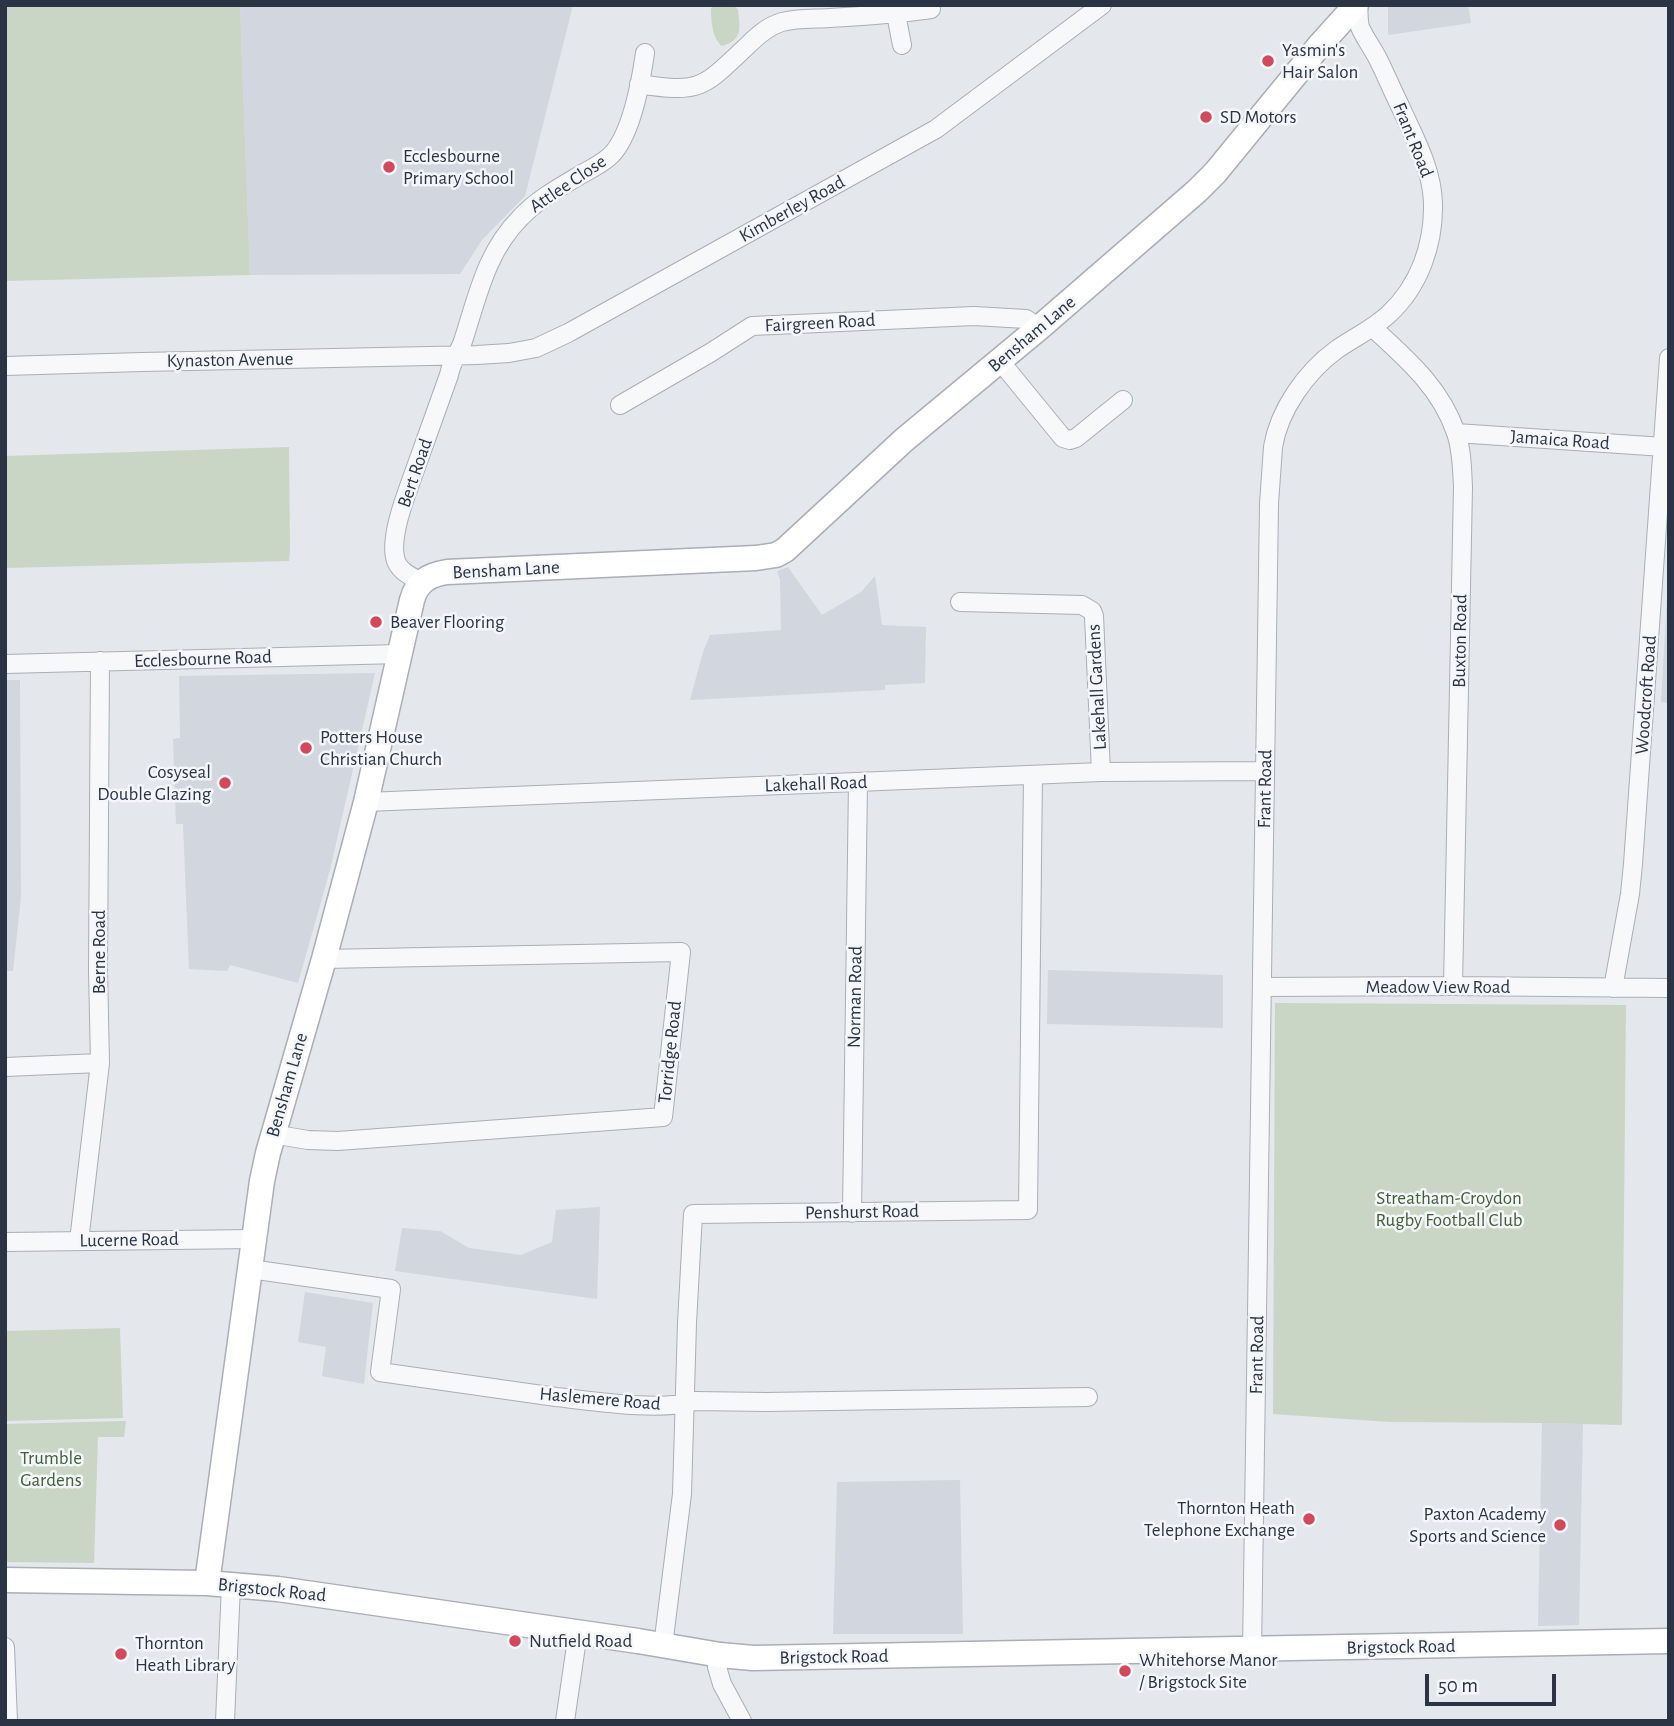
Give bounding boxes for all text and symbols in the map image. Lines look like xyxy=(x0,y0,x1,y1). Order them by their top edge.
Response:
place label: Yasmin's Hair Salon xyxy=(1282,39,1358,83)
marker: Yasmin's Hair Salon xyxy=(1260,53,1276,69)
street label: Frant Road xyxy=(1388,99,1438,181)
place label: SD Motors xyxy=(1220,106,1296,128)
marker: SD Motors xyxy=(1198,109,1214,125)
place label: Ecclesbourne Primary School xyxy=(403,145,514,189)
street label: Attlee Close xyxy=(525,150,611,218)
marker: Ecclesbourne Primary School xyxy=(381,159,397,175)
street label: Kimberley Road xyxy=(735,171,849,247)
street label: Bensham Lane xyxy=(984,291,1080,377)
street label: Fairgreen Road xyxy=(764,309,876,337)
street label: Kynaston Avenue xyxy=(166,347,294,373)
street label: Jamaica Road xyxy=(1510,425,1610,455)
street label: Bert Road xyxy=(393,435,437,511)
street label: Bensham Lane xyxy=(452,556,560,584)
street label: Buxton Road xyxy=(1448,594,1472,688)
place label: Beaver Flooring xyxy=(390,611,504,633)
marker: Beaver Flooring xyxy=(368,614,384,630)
street label: Lakehall Gardens xyxy=(1082,623,1112,751)
street label: Woodcroft Road xyxy=(1630,634,1662,756)
street label: Ecclesbourne Road xyxy=(134,645,272,673)
place label: Potters House Christian Church xyxy=(320,726,442,770)
marker: Potters House Christian Church xyxy=(298,740,314,756)
street label: Frant Road xyxy=(1253,749,1277,829)
place label: Cosyseal Double Glazing xyxy=(97,761,211,805)
street label: Lakehall Road xyxy=(764,771,868,797)
marker: Cosyseal Double Glazing xyxy=(217,775,233,791)
street label: Berne Road xyxy=(88,910,110,994)
street label: Norman Road xyxy=(843,946,867,1048)
street label: Meadow View Road xyxy=(1366,976,1510,998)
street label: Torridge Road xyxy=(653,1000,687,1104)
street label: Bensham Lane xyxy=(261,1030,313,1140)
park label: Streatham-Croydon Rugby Football Club xyxy=(1375,1187,1523,1231)
street label: Penshurst Road xyxy=(805,1200,919,1224)
street label: Lucerne Road xyxy=(79,1228,179,1252)
street label: Frant Road xyxy=(1245,1315,1269,1395)
street label: Haslemere Road xyxy=(538,1382,662,1416)
park label: Trumble Gardens xyxy=(20,1447,82,1491)
place label: Thornton Heath Telephone Exchange xyxy=(1144,1497,1295,1541)
place label: Paxton Academy Sports and Science xyxy=(1409,1503,1546,1547)
marker: Thornton Heath Telephone Exchange xyxy=(1301,1511,1317,1527)
marker: Paxton Academy Sports and Science xyxy=(1552,1517,1568,1533)
street label: Brigstock Road xyxy=(217,1573,327,1607)
place label: Nutfield Road xyxy=(529,1630,632,1652)
place label: Thornton Heath Library xyxy=(135,1632,235,1676)
marker: Nutfield Road xyxy=(507,1633,523,1649)
street label: Brigstock Road xyxy=(1346,1635,1456,1659)
street label: Brigstock Road xyxy=(779,1645,889,1669)
marker: Thornton Heath Library xyxy=(113,1646,129,1662)
place label: Whitehorse Manor / Brigstock Site xyxy=(1139,1649,1277,1693)
scale bar xyxy=(1429,1660,1560,1704)
marker: Whitehorse Manor / Brigstock Site xyxy=(1117,1663,1133,1679)
text: 50 m xyxy=(1438,1675,1478,1696)

